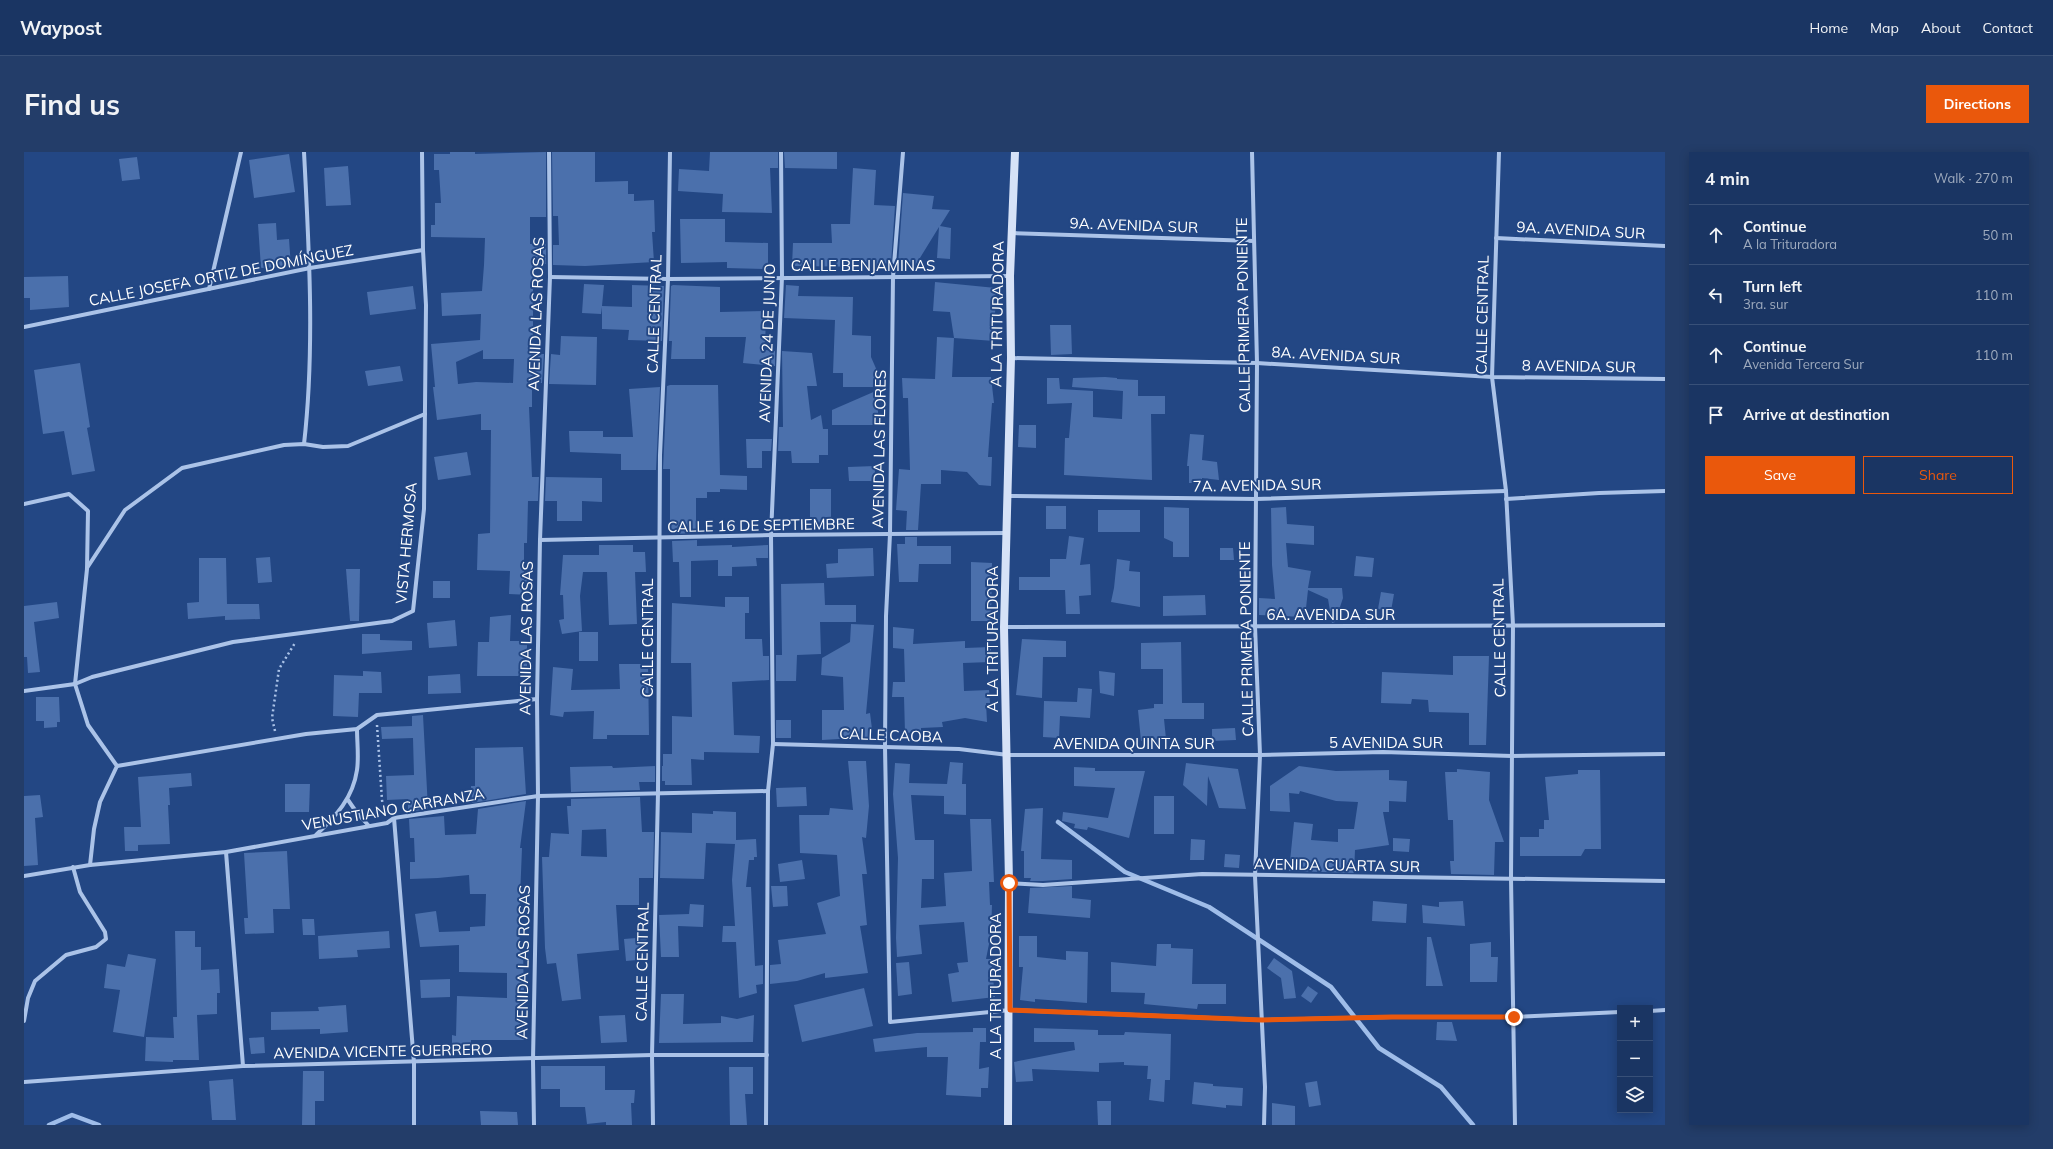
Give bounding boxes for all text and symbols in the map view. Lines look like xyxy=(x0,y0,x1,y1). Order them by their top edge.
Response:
text: Waypost xyxy=(20,16,102,40)
text: Home xyxy=(1809,19,1848,37)
text: Map xyxy=(1870,19,1899,37)
text: About xyxy=(1921,19,1961,37)
text: Contact xyxy=(1983,19,2033,37)
button: Directions xyxy=(1926,85,2029,123)
text: Find us xyxy=(24,87,120,122)
text: 4 min xyxy=(1705,168,1750,189)
text: Walk · 270 m xyxy=(1934,170,2013,186)
street label: 9A. AVENIDA SUR xyxy=(1069,213,1199,237)
street label: CALLE PRIMERA PONIENTE xyxy=(1232,217,1254,413)
street label: 9A. AVENIDA SUR xyxy=(1516,217,1646,243)
text: Continue xyxy=(1743,217,1806,236)
icon: ahead xyxy=(1705,224,1727,246)
text: 50 m xyxy=(1983,227,2013,243)
text: A la Trituradora xyxy=(1743,236,1837,252)
street label: AVENIDA LAS ROSAS xyxy=(524,237,548,391)
street label: CALLE JOSEFA ORTIZ DE DOMÍNGUEZ xyxy=(87,240,355,310)
street label: A LA TRITURADORA xyxy=(986,241,1008,387)
street label: CALLE CENTRAL xyxy=(642,254,666,374)
street label: CALLE CENTRAL xyxy=(1471,255,1493,375)
street label: CALLE BENJAMINAS xyxy=(791,256,935,275)
street label: AVENIDA 24 DE JUNIO xyxy=(755,263,779,423)
text: Turn left xyxy=(1743,277,1802,296)
icon: left xyxy=(1705,284,1727,306)
text: 110 m xyxy=(1975,287,2013,303)
text: 3ra. sur xyxy=(1743,296,1788,312)
text: Continue xyxy=(1743,337,1806,356)
street label: 8A. AVENIDA SUR xyxy=(1271,342,1401,368)
icon: ahead xyxy=(1705,344,1727,366)
text: 110 m xyxy=(1975,347,2013,363)
street label: 8 AVENIDA SUR xyxy=(1522,356,1636,376)
text: Avenida Tercera Sur xyxy=(1743,356,1864,372)
street label: AVENIDA LAS FLORES xyxy=(868,370,890,528)
icon: arrive xyxy=(1705,404,1727,426)
text: Arrive at destination xyxy=(1743,405,1890,424)
button: Save xyxy=(1705,456,1855,494)
button: Share xyxy=(1863,456,2013,494)
street label: 7A. AVENIDA SUR xyxy=(1192,474,1322,496)
street label: VISTA HERMOSA xyxy=(391,481,421,605)
street label: CALLE 16 DE SEPTIEMBRE xyxy=(667,514,855,536)
street label: CALLE PRIMERA PONIENTE xyxy=(1235,541,1257,737)
street label: AVENIDA LAS ROSAS xyxy=(515,561,537,715)
street label: A LA TRITURADORA xyxy=(983,566,1002,712)
street label: CALLE CENTRAL xyxy=(1488,578,1510,698)
street label: CALLE CENTRAL xyxy=(638,579,657,697)
street label: 6A. AVENIDA SUR xyxy=(1267,605,1395,624)
street label: CALLE CAOBA xyxy=(839,724,943,746)
street label: 5 AVENIDA SUR xyxy=(1329,733,1443,752)
street label: AVENIDA QUINTA SUR xyxy=(1053,734,1215,753)
street label: VENUSTIANO CARRANZA xyxy=(300,784,486,834)
street label: AVENIDA CUARTA SUR xyxy=(1254,854,1420,876)
route start xyxy=(1000,874,1018,892)
street label: AVENIDA LAS ROSAS xyxy=(512,885,534,1039)
street label: CALLE CENTRAL xyxy=(631,902,653,1022)
street label: A LA TRITURADORA xyxy=(986,913,1005,1059)
map controls xyxy=(1617,1005,1653,1113)
button: + xyxy=(1617,1005,1653,1041)
route end xyxy=(1505,1008,1523,1026)
street label: AVENIDA VICENTE GUERRERO xyxy=(273,1040,493,1062)
button: − xyxy=(1617,1041,1653,1077)
button: layers xyxy=(1617,1077,1653,1113)

